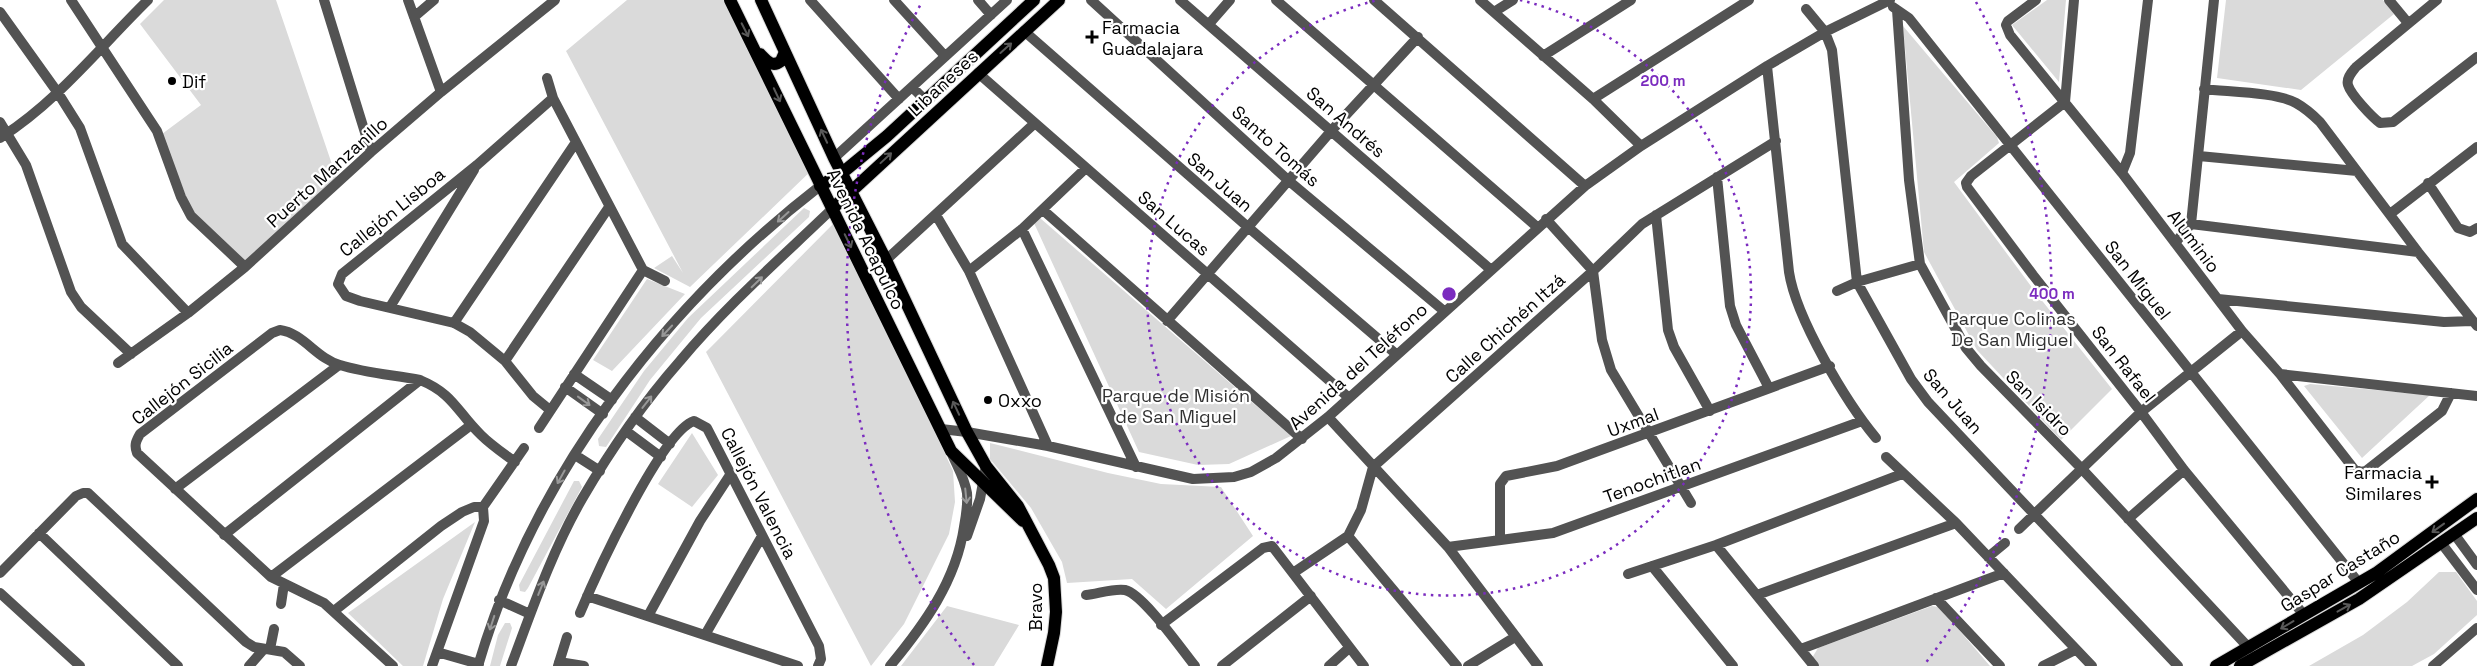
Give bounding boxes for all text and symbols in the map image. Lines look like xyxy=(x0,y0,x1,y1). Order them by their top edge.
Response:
place label: Farmacia Guadalajara xyxy=(1102,16,1203,60)
one-way arrow xyxy=(741,22,750,37)
marker: Farmacia Guadalajara xyxy=(1086,31,1098,43)
one-way arrow xyxy=(1000,42,1013,54)
street label: Libaneses xyxy=(903,45,983,121)
place label: Dif xyxy=(182,70,206,93)
text: 200 m xyxy=(1641,71,1685,90)
marker: Dif xyxy=(166,75,178,87)
street label: San Andrés xyxy=(1302,81,1390,163)
one-way arrow xyxy=(773,87,782,102)
street label: Santo Tomás xyxy=(1227,100,1325,192)
street label: Puerto Manzanillo xyxy=(262,112,392,232)
one-way arrow xyxy=(818,129,828,144)
street label: San Juan xyxy=(1182,147,1258,217)
one-way arrow xyxy=(880,152,893,164)
street label: Callejón Lisboa xyxy=(334,162,450,262)
street label: Avenida Acapulco xyxy=(822,165,910,313)
street label: San Lucas xyxy=(1133,185,1215,261)
street label: Aluminio xyxy=(2163,205,2225,277)
one-way arrow xyxy=(776,211,789,223)
one-way arrow xyxy=(844,233,853,248)
street label: San Miguel xyxy=(2100,236,2176,324)
street label: Calle Chichén Itzá xyxy=(1440,268,1570,388)
one-way arrow xyxy=(750,276,763,288)
text: 400 m xyxy=(2029,284,2075,303)
centre of rings xyxy=(1440,285,1458,303)
street label: Avenida del Teléfono xyxy=(1284,298,1432,434)
park label: Parque Colinas De San Miguel xyxy=(1948,307,2076,351)
street label: San Rafael xyxy=(2087,321,2161,407)
one-way arrow xyxy=(661,325,673,337)
street label: Callejón Sicilia xyxy=(127,336,237,430)
street label: San Juan xyxy=(1918,363,1988,439)
street label: San Isidro xyxy=(2001,365,2077,441)
park label: Parque de Misión de San Miguel xyxy=(1102,384,1250,428)
place label: Oxxo xyxy=(998,389,1042,412)
marker: Oxxo xyxy=(982,394,994,406)
one-way arrow xyxy=(642,395,653,408)
one-way arrow xyxy=(577,396,591,406)
one-way arrow xyxy=(951,401,960,416)
street label: Uxmal xyxy=(1604,402,1662,442)
street label: Callejón Valencia xyxy=(716,423,802,563)
street label: Tenochitlan xyxy=(1600,452,1704,508)
place label: Farmacia Similares xyxy=(2344,461,2422,505)
one-way arrow xyxy=(556,469,566,483)
marker: Farmacia Similares xyxy=(2426,476,2438,488)
one-way arrow xyxy=(961,488,971,504)
one-way arrow xyxy=(2431,523,2445,533)
street label: Gaspar Castaño xyxy=(2276,525,2404,617)
one-way arrow xyxy=(537,581,547,596)
street label: Bravo xyxy=(1024,583,1047,631)
one-way arrow xyxy=(2336,603,2351,613)
one-way arrow xyxy=(487,615,496,631)
one-way arrow xyxy=(2280,620,2294,630)

